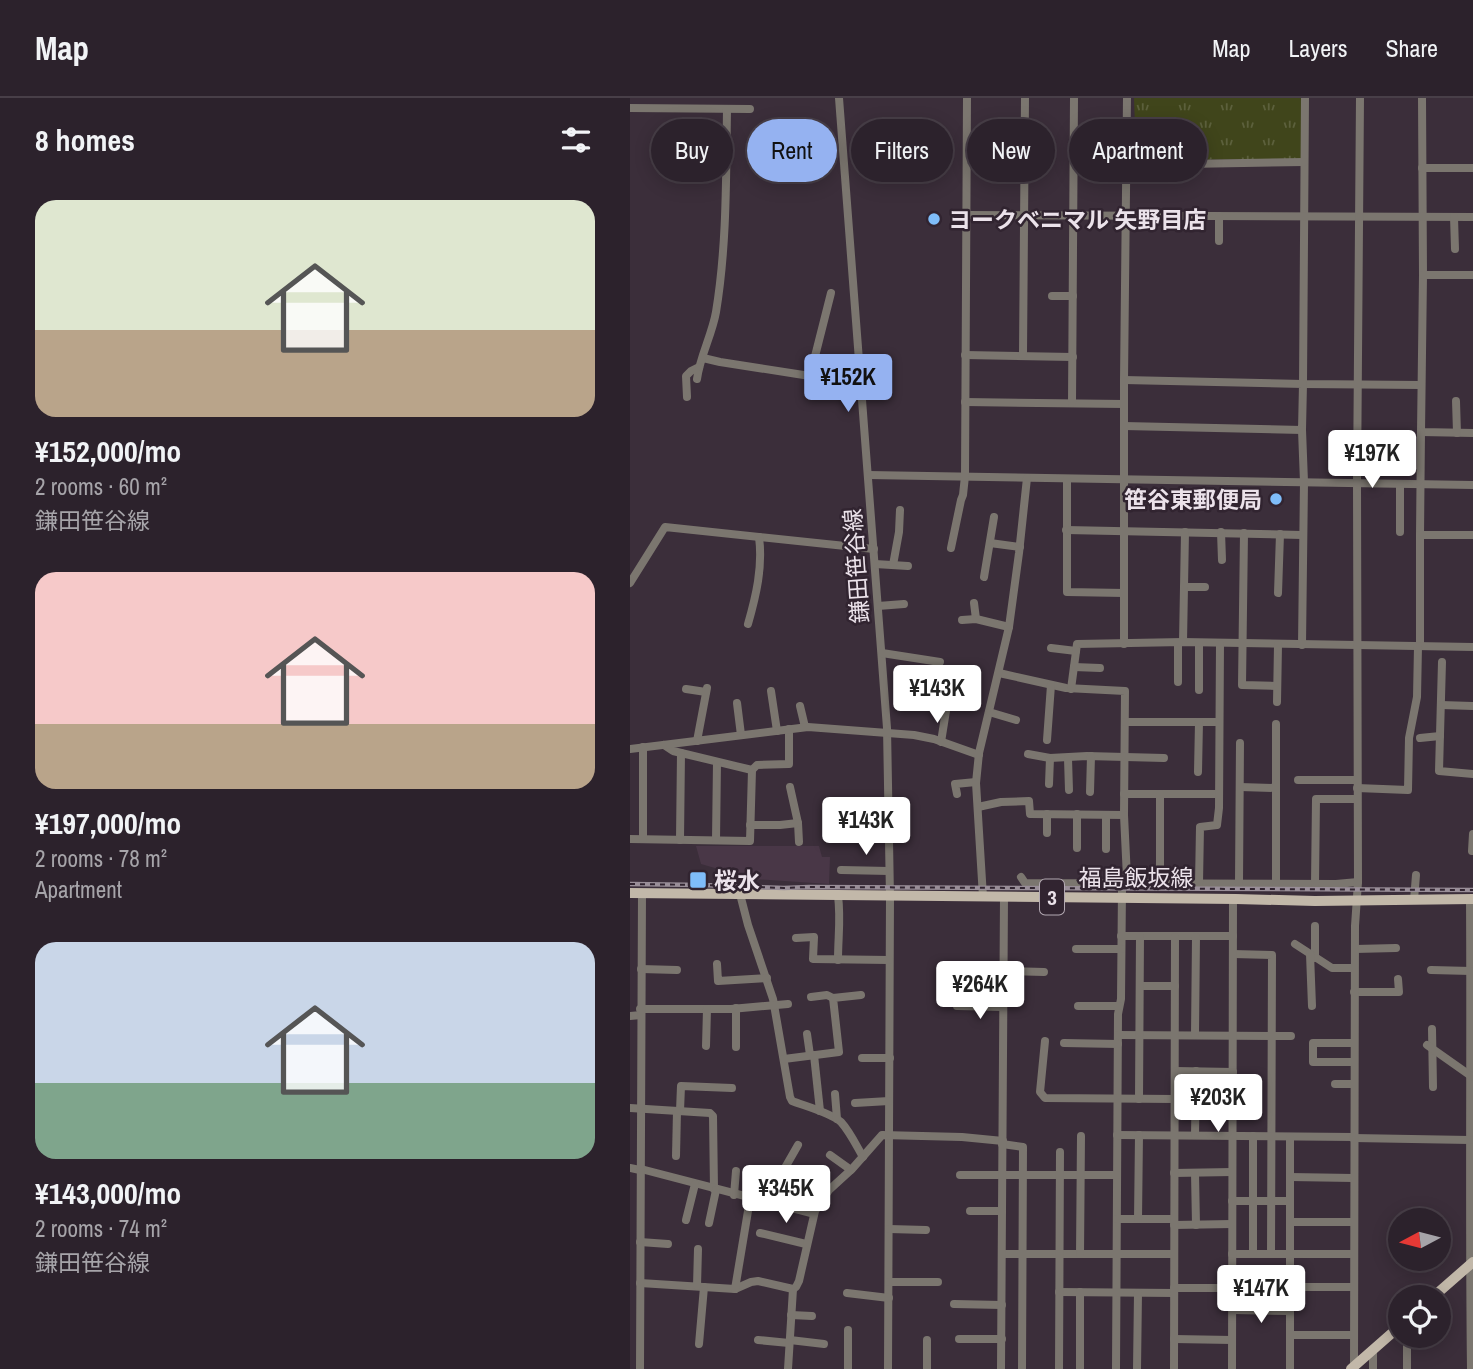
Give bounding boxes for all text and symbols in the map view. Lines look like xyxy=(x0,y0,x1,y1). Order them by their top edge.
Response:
text: Map xyxy=(35,26,89,70)
text: Map xyxy=(1212,32,1250,64)
text: Layers xyxy=(1288,32,1347,64)
text: Share xyxy=(1385,32,1438,64)
chip: Buy xyxy=(651,119,733,182)
chip: Rent xyxy=(747,119,837,182)
chip: Filters xyxy=(851,119,953,182)
chip: New xyxy=(967,119,1055,182)
chip: Apartment xyxy=(1069,119,1207,182)
text: 8 homes xyxy=(35,120,135,160)
icon: filters xyxy=(557,121,595,159)
place label: ヨークベニマル 矢野目店 xyxy=(948,204,1206,235)
marker: ヨークベニマル 矢野目店 xyxy=(926,211,942,227)
icon: home xyxy=(252,245,378,371)
pin: ¥152K xyxy=(799,354,897,414)
text: ¥152K xyxy=(820,361,876,392)
pin: ¥197K xyxy=(1323,430,1421,490)
text: ¥152,000/mo xyxy=(35,431,181,471)
text: ¥197K xyxy=(1344,437,1400,468)
text: 2 rooms · 60 m² xyxy=(35,471,167,502)
place label: 笹谷東郵便局 xyxy=(1124,484,1262,515)
marker: 笹谷東郵便局 xyxy=(1268,491,1284,507)
text: 鎌田笹谷線 xyxy=(35,505,150,536)
street label: 鎌田笹谷線 xyxy=(837,508,875,624)
icon: home xyxy=(252,618,378,744)
pin: ¥143K xyxy=(888,666,986,725)
text: ¥143K xyxy=(909,672,965,703)
pin: ¥143K xyxy=(817,798,915,857)
text: ¥197,000/mo xyxy=(35,803,181,843)
text: ¥143K xyxy=(838,804,894,835)
text: 2 rooms · 78 m² xyxy=(35,843,167,874)
street label: 福島飯坂線 xyxy=(1079,862,1194,893)
place label: 桜水 xyxy=(714,865,760,896)
marker: 桜水 xyxy=(688,870,708,890)
text: Apartment xyxy=(35,874,122,905)
road number: 3 xyxy=(1040,880,1064,914)
pin: ¥264K xyxy=(931,962,1029,1021)
text: ¥264K xyxy=(952,968,1008,999)
icon: home xyxy=(252,987,378,1113)
pin: ¥203K xyxy=(1169,1074,1267,1134)
text: ¥203K xyxy=(1190,1081,1246,1112)
pin: ¥345K xyxy=(737,1166,835,1225)
text: ¥345K xyxy=(758,1172,814,1203)
text: ¥143,000/mo xyxy=(35,1173,181,1213)
north arrow xyxy=(1388,1208,1451,1270)
map controls xyxy=(1388,1208,1451,1348)
text: 2 rooms · 74 m² xyxy=(35,1213,167,1244)
text: 鎌田笹谷線 xyxy=(35,1247,150,1278)
pin: ¥147K xyxy=(1212,1266,1310,1325)
text: ¥147K xyxy=(1233,1272,1289,1303)
button: locate xyxy=(1388,1285,1451,1348)

